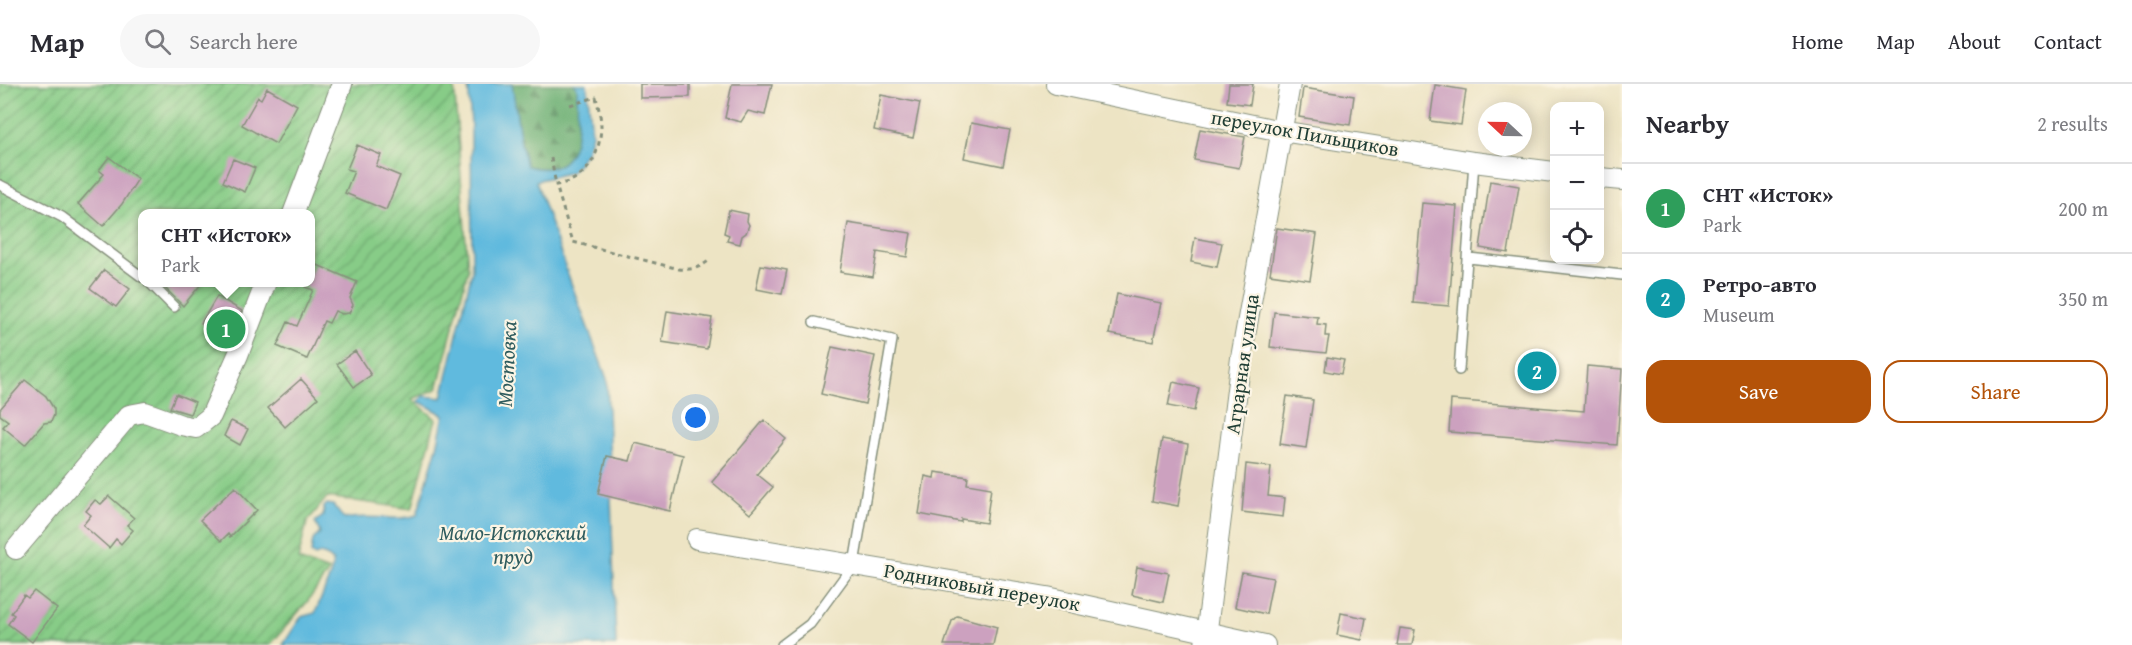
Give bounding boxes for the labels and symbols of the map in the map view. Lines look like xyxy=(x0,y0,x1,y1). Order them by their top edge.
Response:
street label: переулок Пильщиков xyxy=(1209,102,1401,163)
north arrow xyxy=(1478,102,1532,156)
street label: Аграрная улица xyxy=(1217,291,1266,436)
pin: 1 xyxy=(206,306,246,352)
water label: Мостовка xyxy=(489,320,524,408)
pin: 2 xyxy=(1518,348,1556,394)
your location xyxy=(681,403,710,432)
water label: Мало-Истокский пруд xyxy=(439,517,587,572)
street label: Родниковый переулок xyxy=(882,555,1083,618)

